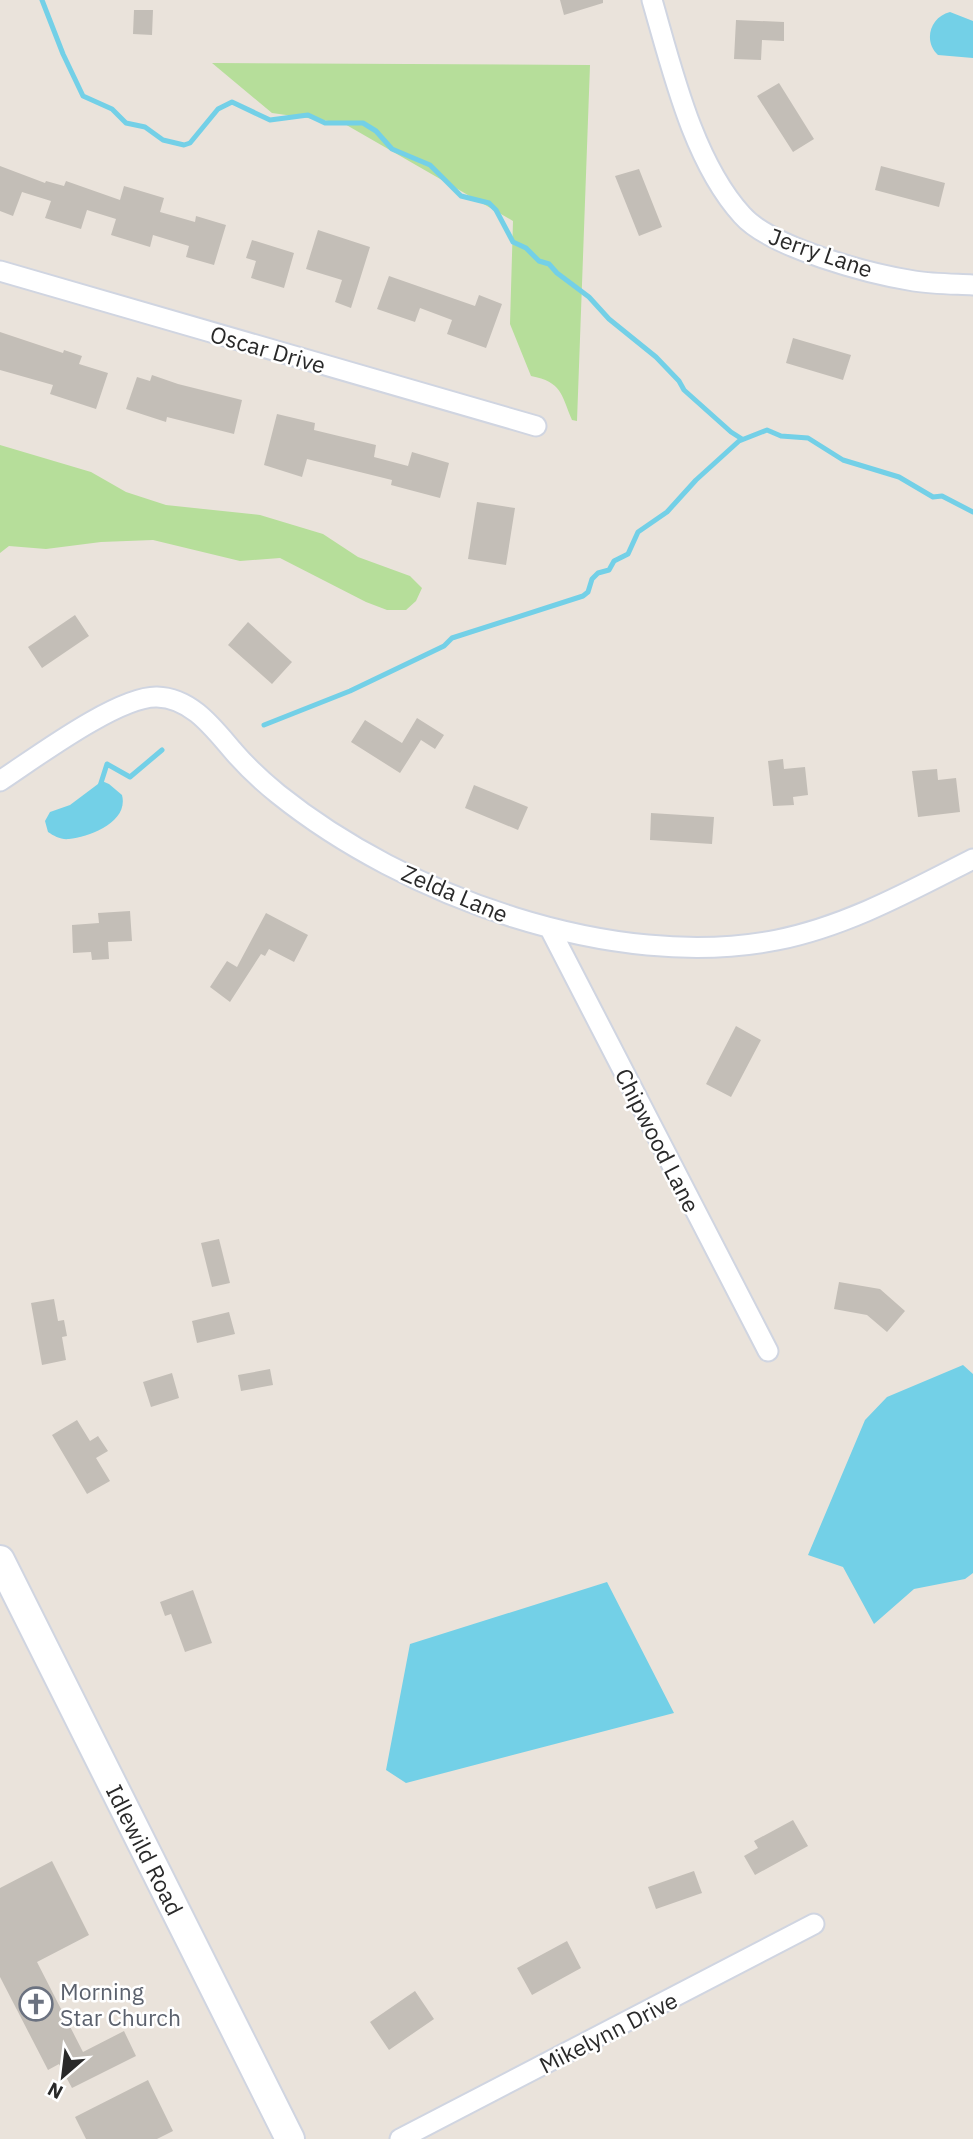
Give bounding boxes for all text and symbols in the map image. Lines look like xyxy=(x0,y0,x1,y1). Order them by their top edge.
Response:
street label: Jerry Lane xyxy=(765,220,877,284)
street label: Oscar Drive xyxy=(207,318,329,380)
street label: Zelda Lane xyxy=(397,857,513,929)
street label: Chipwood Lane xyxy=(609,1063,707,1217)
street label: Idlewild Road xyxy=(100,1779,190,1920)
place label: Morning Star Church xyxy=(60,1976,181,2032)
street label: Mikelynn Drive xyxy=(534,1984,682,2080)
church icon: Morning Star Church xyxy=(17,1985,55,2023)
north arrow xyxy=(28,2041,98,2111)
text: N xyxy=(43,2077,67,2105)

